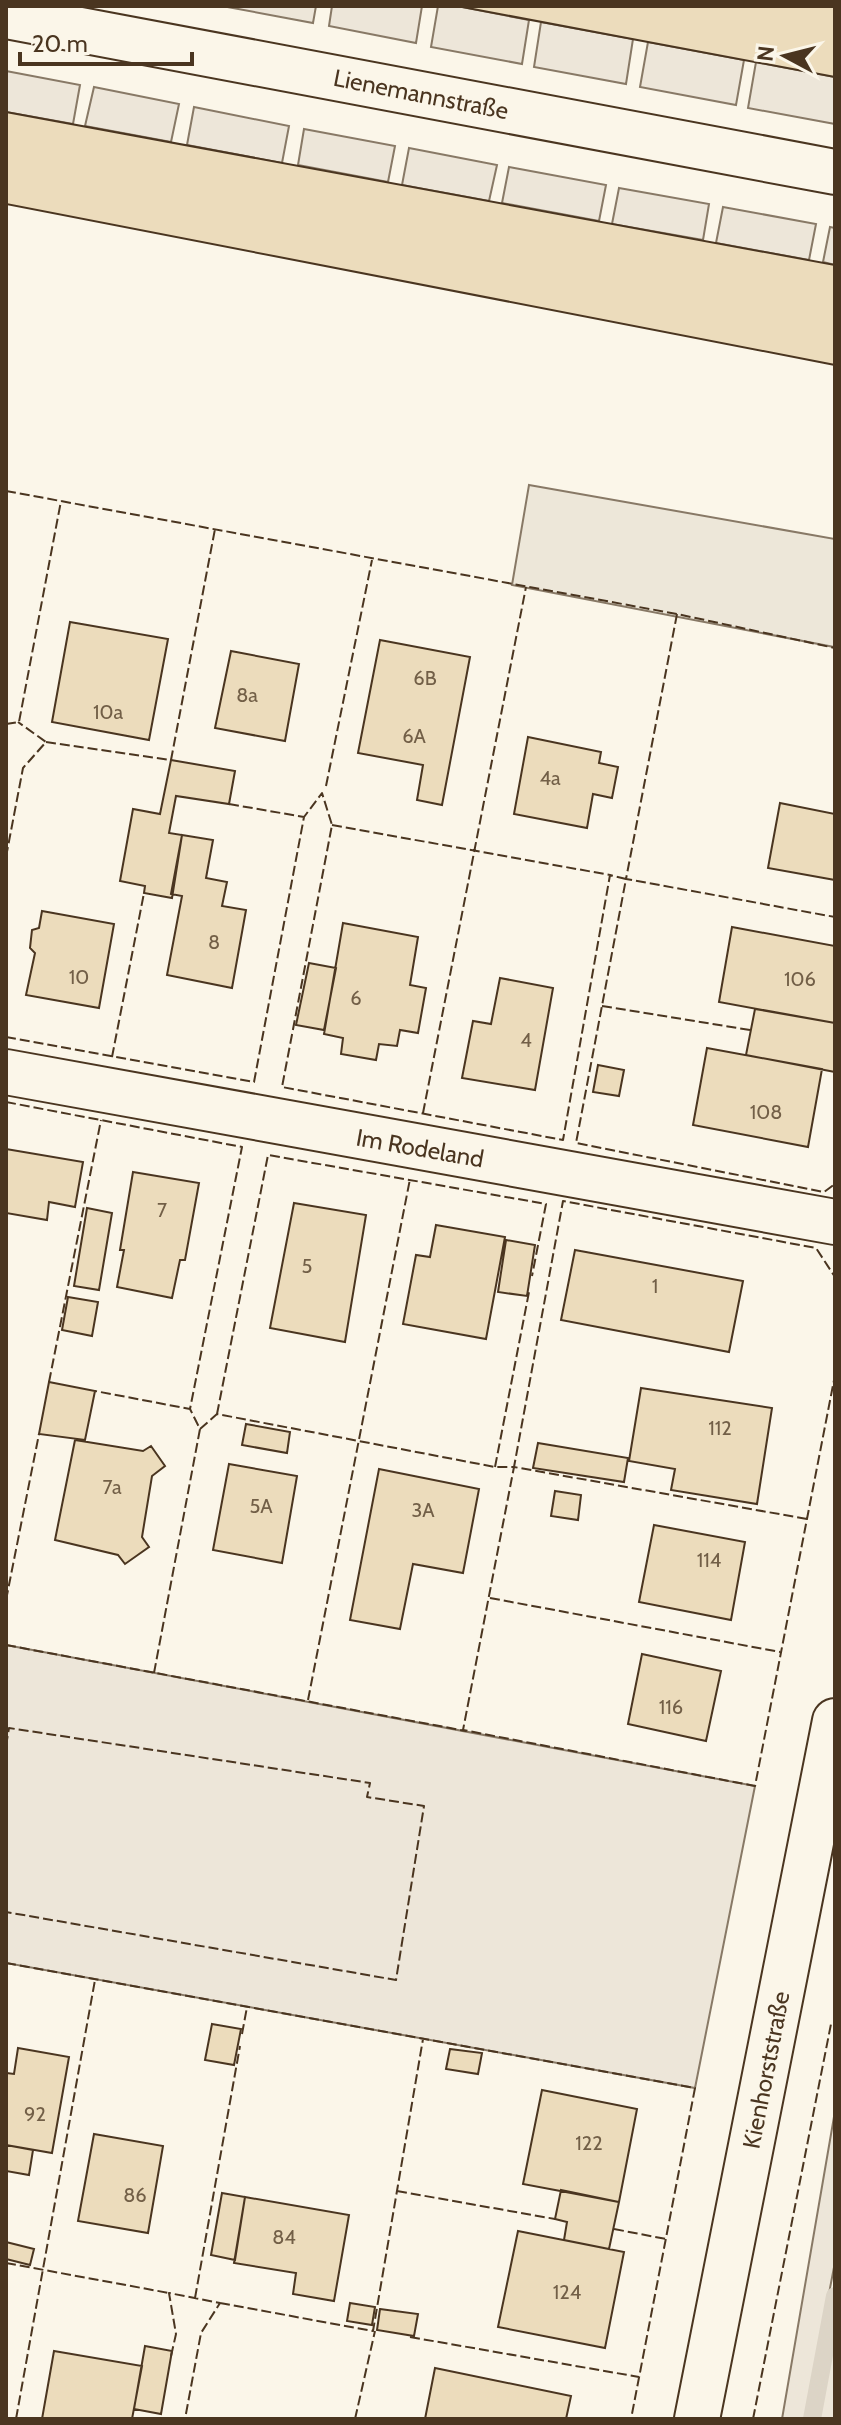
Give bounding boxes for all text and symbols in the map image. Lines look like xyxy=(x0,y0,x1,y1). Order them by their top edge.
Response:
scale bar xyxy=(20,16,192,66)
north arrow xyxy=(745,16,825,96)
text: 20 m xyxy=(32,29,88,58)
text: N xyxy=(751,44,780,63)
street label: Lienemannstraße xyxy=(331,63,511,125)
house number: 6B xyxy=(413,666,437,690)
house number: 8a xyxy=(236,683,258,707)
house number: 10a xyxy=(93,700,123,724)
house number: 6A xyxy=(402,724,427,748)
house number: 4a xyxy=(539,766,561,790)
house number: 8 xyxy=(208,930,220,954)
house number: 10 xyxy=(69,965,89,989)
house number: 106 xyxy=(784,967,816,991)
house number: 6 xyxy=(350,986,362,1010)
house number: 4 xyxy=(520,1028,532,1052)
house number: 108 xyxy=(750,1100,782,1124)
street label: Im Rodeland xyxy=(354,1123,486,1173)
house number: 7 xyxy=(157,1198,167,1222)
house number: 5 xyxy=(302,1254,312,1278)
house number: 1 xyxy=(652,1274,658,1298)
house number: 112 xyxy=(708,1416,732,1440)
house number: 7a xyxy=(103,1475,122,1499)
house number: 5A xyxy=(249,1494,273,1518)
house number: 3A xyxy=(411,1498,435,1522)
house number: 114 xyxy=(697,1548,722,1572)
house number: 116 xyxy=(659,1695,683,1719)
street label: Kienhorststraße xyxy=(737,1989,795,2151)
house number: 92 xyxy=(24,2102,46,2126)
house number: 122 xyxy=(575,2131,603,2155)
house number: 86 xyxy=(123,2183,147,2207)
house number: 84 xyxy=(272,2225,296,2249)
house number: 124 xyxy=(553,2280,582,2304)

